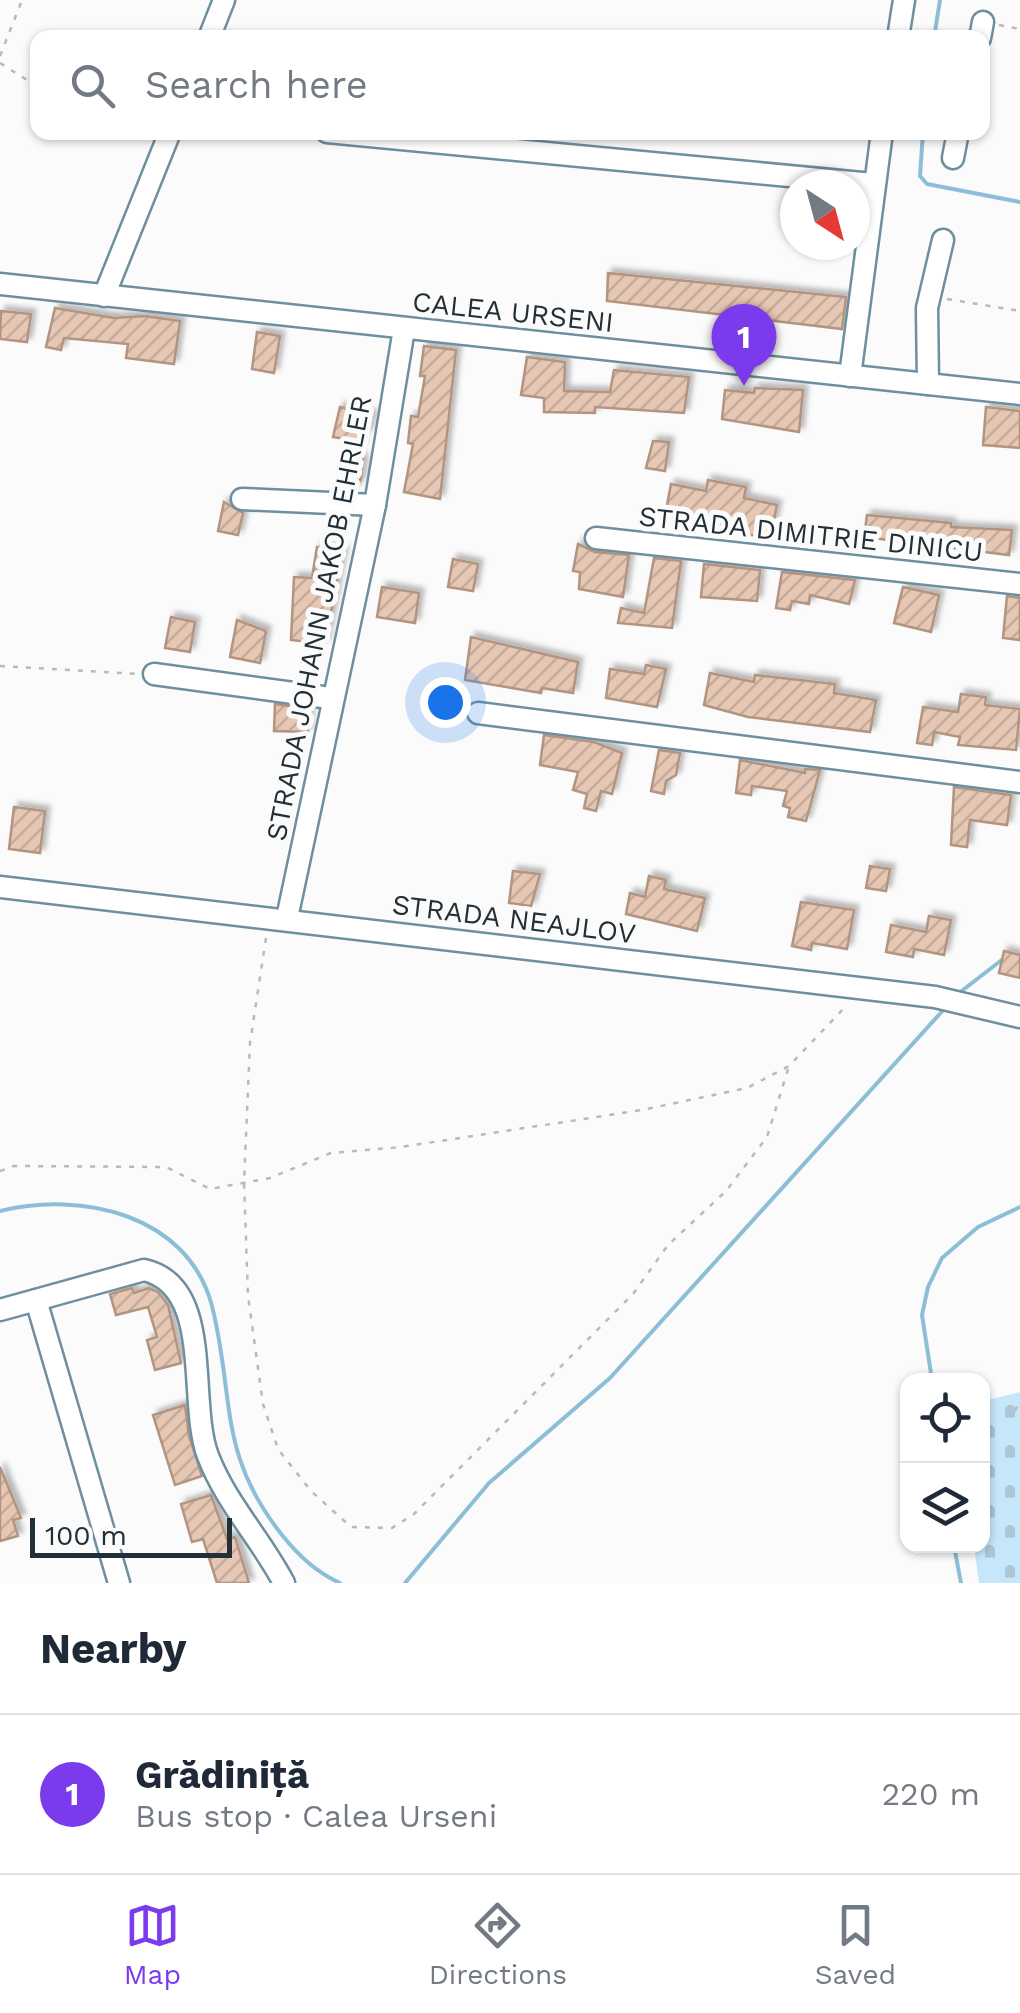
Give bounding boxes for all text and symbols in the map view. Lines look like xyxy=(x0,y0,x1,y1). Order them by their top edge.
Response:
search box xyxy=(30,30,990,140)
icon: search xyxy=(65,58,120,113)
text: Search here xyxy=(145,63,368,107)
north arrow xyxy=(780,170,870,260)
street label: CALEA URSENI xyxy=(411,285,615,339)
pin: 1 xyxy=(712,304,776,386)
street label: STRADA JOHANN JAKOB EHRLER xyxy=(260,393,378,843)
street label: STRADA DIMITRIE DINICU xyxy=(637,500,985,568)
your location xyxy=(420,677,471,728)
street label: STRADA NEAJLOV xyxy=(390,888,638,950)
map controls xyxy=(900,1373,990,1553)
button: locate xyxy=(900,1373,990,1463)
button: layers xyxy=(900,1463,990,1553)
scale bar xyxy=(30,1513,232,1558)
text: 100 m xyxy=(45,1519,127,1552)
text: Nearby xyxy=(40,1624,187,1673)
text: Grădiniță xyxy=(135,1753,309,1797)
text: 1 xyxy=(66,1775,79,1813)
text: 220 m xyxy=(881,1775,980,1813)
text: Bus stop · Calea Urseni xyxy=(135,1797,497,1835)
tab: Map xyxy=(124,1898,181,1991)
tab: Directions xyxy=(429,1898,567,1991)
tab: Saved xyxy=(815,1898,896,1991)

